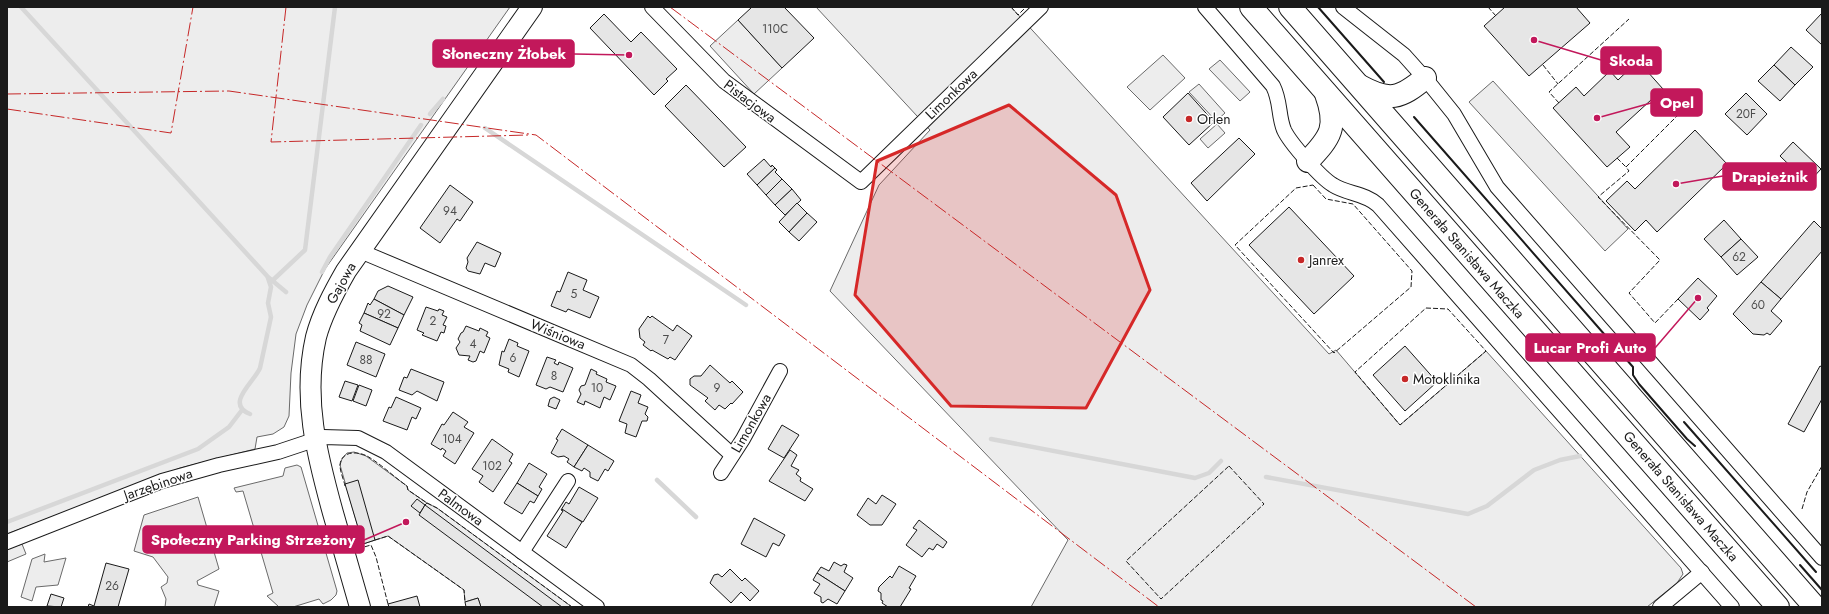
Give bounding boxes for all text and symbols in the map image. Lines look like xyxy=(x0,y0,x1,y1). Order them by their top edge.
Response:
house number: 110C xyxy=(762,20,788,38)
callout: Słoneczny Żłobek xyxy=(433,40,574,67)
text: Słoneczny Żłobek xyxy=(442,43,566,65)
callout: Skoda xyxy=(1601,47,1661,74)
text: Skoda xyxy=(1609,50,1653,72)
street label: Limonkowa xyxy=(920,64,982,124)
street label: Pistacjowa xyxy=(720,75,780,127)
callout: Opel xyxy=(1651,89,1702,116)
text: Opel xyxy=(1660,92,1694,114)
house number: 20F xyxy=(1736,105,1756,123)
place label: Orlen xyxy=(1197,109,1231,129)
marker: Orlen xyxy=(1184,114,1194,124)
callout: Drapieżnik xyxy=(1723,163,1816,190)
text: Drapieżnik xyxy=(1732,166,1809,188)
street label: Generała Stanisława Maczka xyxy=(1405,183,1529,323)
house number: 94 xyxy=(443,202,457,220)
house number: 62 xyxy=(1732,248,1746,266)
place label: Janrex xyxy=(1307,250,1344,270)
marker: Janrex xyxy=(1296,255,1306,265)
street label: Gajowa xyxy=(321,259,361,307)
house number: 5 xyxy=(571,285,578,303)
house number: 60 xyxy=(1751,296,1765,314)
house number: 92 xyxy=(377,305,391,323)
house number: 2 xyxy=(430,312,437,330)
street label: Wiśniowa xyxy=(527,314,589,354)
house number: 7 xyxy=(663,331,670,349)
callout: Lucar Profi Auto xyxy=(1526,334,1655,361)
house number: 4 xyxy=(470,335,477,353)
text: Lucar Profi Auto xyxy=(1533,337,1647,359)
house number: 6 xyxy=(510,349,517,367)
house number: 88 xyxy=(359,351,373,369)
house number: 8 xyxy=(551,367,557,385)
place label: Motoklinika xyxy=(1413,369,1480,389)
marker: Motoklinika xyxy=(1400,374,1410,384)
house number: 10 xyxy=(591,379,603,397)
house number: 9 xyxy=(714,379,721,397)
street label: Limonkowa xyxy=(726,390,776,456)
street label: Generała Stanisława Maczka xyxy=(1619,426,1743,566)
house number: 104 xyxy=(442,430,462,448)
house number: 102 xyxy=(482,457,502,475)
street label: Jarzębinowa xyxy=(119,463,195,506)
street label: Palmowa xyxy=(434,484,488,530)
callout: Społeczny Parking Strzeżony xyxy=(143,526,364,553)
text: Społeczny Parking Strzeżony xyxy=(151,529,355,551)
house number: 26 xyxy=(105,577,119,595)

